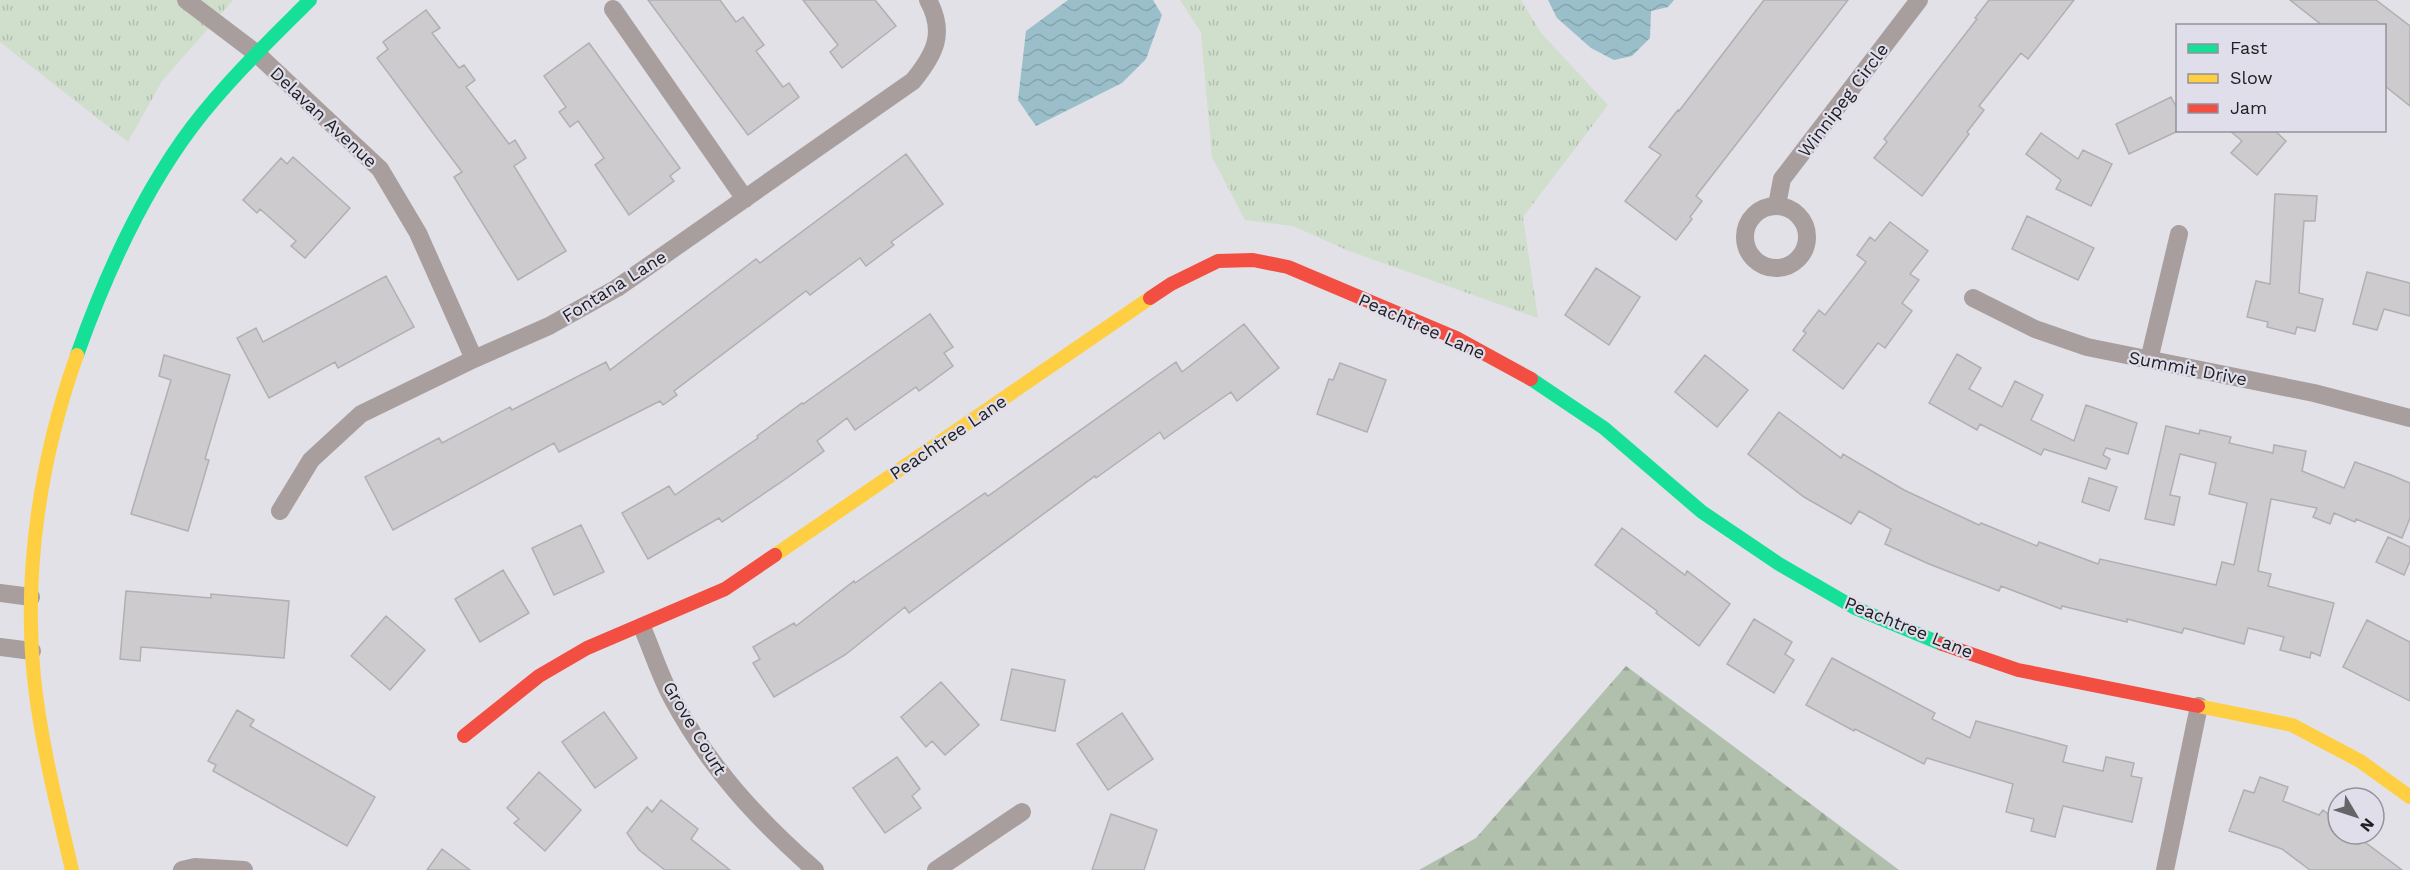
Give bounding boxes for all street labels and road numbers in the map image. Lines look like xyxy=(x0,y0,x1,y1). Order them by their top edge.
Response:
street label: Winnipeg Circle xyxy=(1793,39,1893,161)
street label: Delavan Avenue xyxy=(266,62,382,172)
street label: Fontana Lane xyxy=(558,246,670,326)
street label: Peachtree Lane xyxy=(1355,289,1489,363)
street label: Summit Drive xyxy=(2127,346,2249,390)
street label: Peachtree Lane xyxy=(886,390,1010,484)
street label: Peachtree Lane xyxy=(1842,592,1976,662)
street label: Grove Court xyxy=(659,677,731,779)

